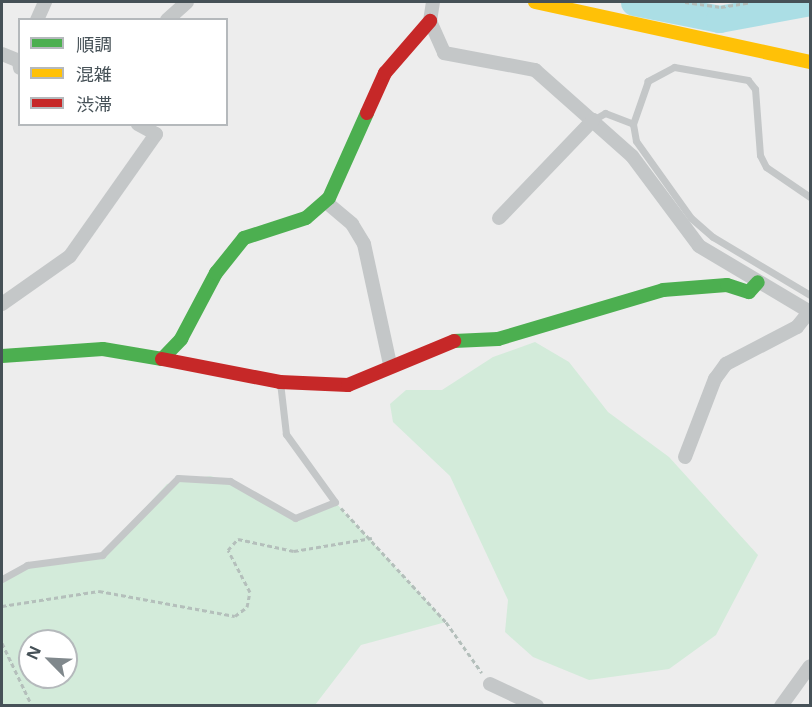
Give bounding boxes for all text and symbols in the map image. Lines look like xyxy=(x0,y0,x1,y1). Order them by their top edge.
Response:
legend xyxy=(18,18,228,126)
text: 順調 xyxy=(76,32,112,56)
text: 混雑 xyxy=(76,62,112,86)
text: 渋滞 xyxy=(76,92,112,116)
north arrow xyxy=(18,629,78,689)
text: N xyxy=(21,642,46,663)

